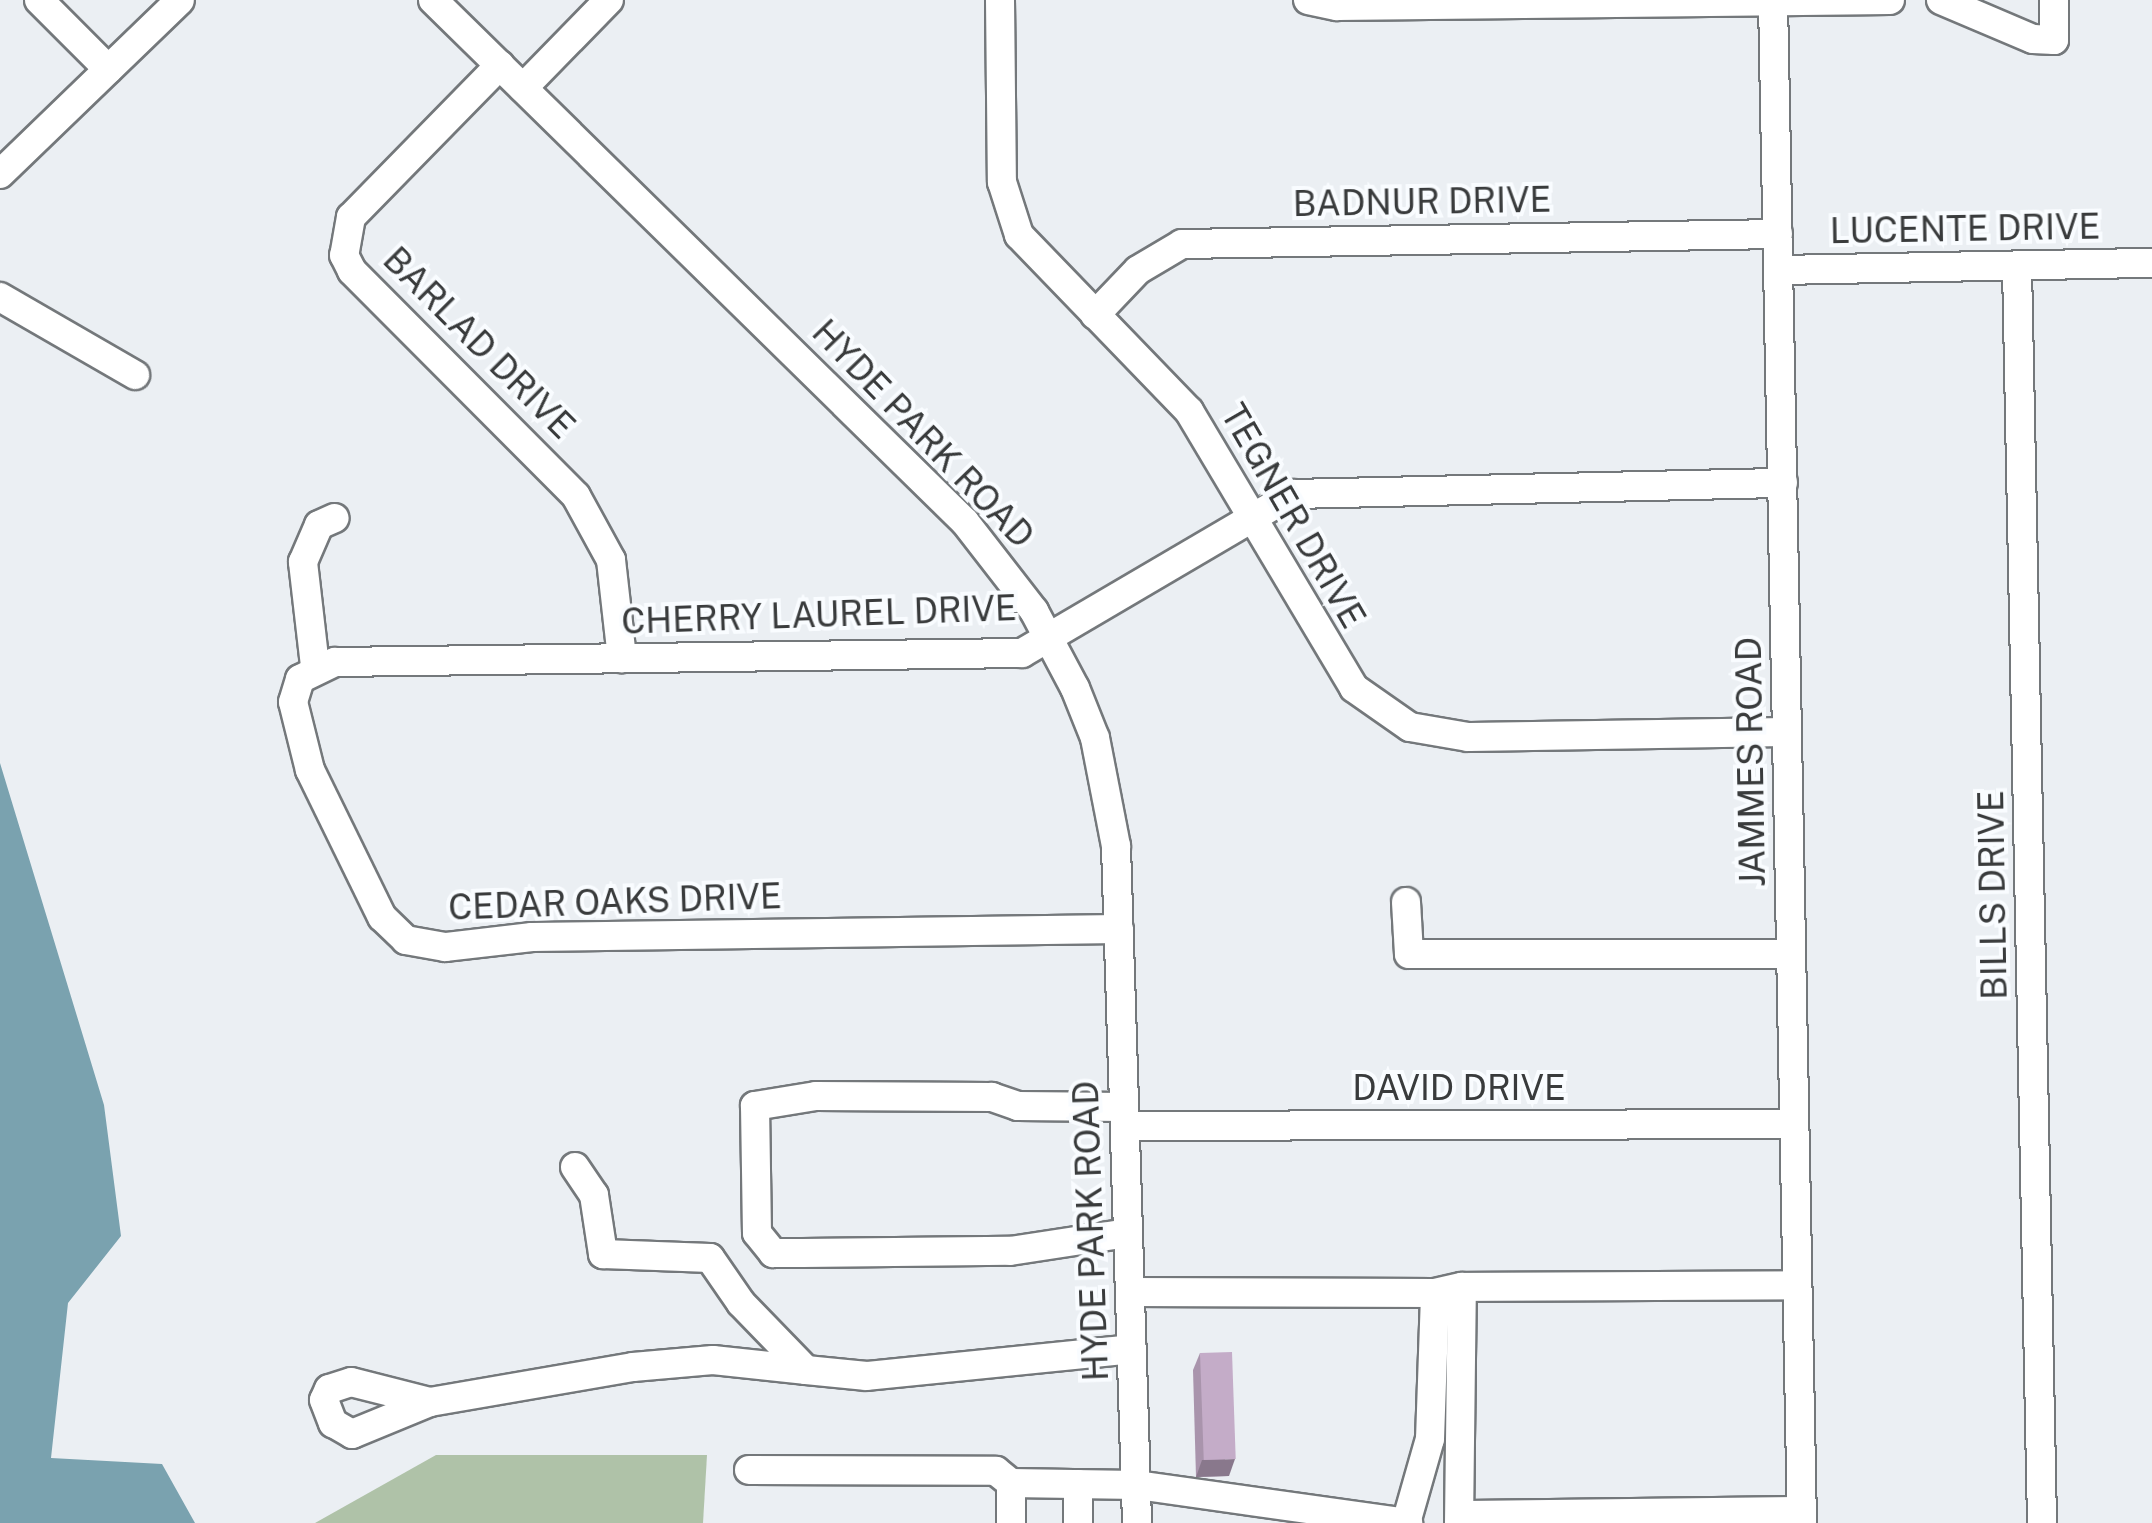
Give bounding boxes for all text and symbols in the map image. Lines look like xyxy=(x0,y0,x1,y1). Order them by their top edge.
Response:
street label: BADNUR DRIVE xyxy=(1292,179,1552,225)
street label: LUCENTE DRIVE xyxy=(1829,206,2101,252)
street label: BARLAD DRIVE xyxy=(375,239,583,447)
street label: HYDE PARK ROAD xyxy=(804,311,1042,557)
street label: TEGNER DRIVE xyxy=(1212,397,1374,635)
street label: CHERRY LAUREL DRIVE xyxy=(620,587,1018,643)
street label: JAMMES ROAD xyxy=(1728,637,1774,887)
street label: BILLS DRIVE xyxy=(1970,790,2016,1000)
street label: CEDAR OAKS DRIVE xyxy=(448,875,782,929)
street label: DAVID DRIVE xyxy=(1352,1067,1566,1109)
street label: HYDE PARK ROAD xyxy=(1065,1080,1117,1382)

